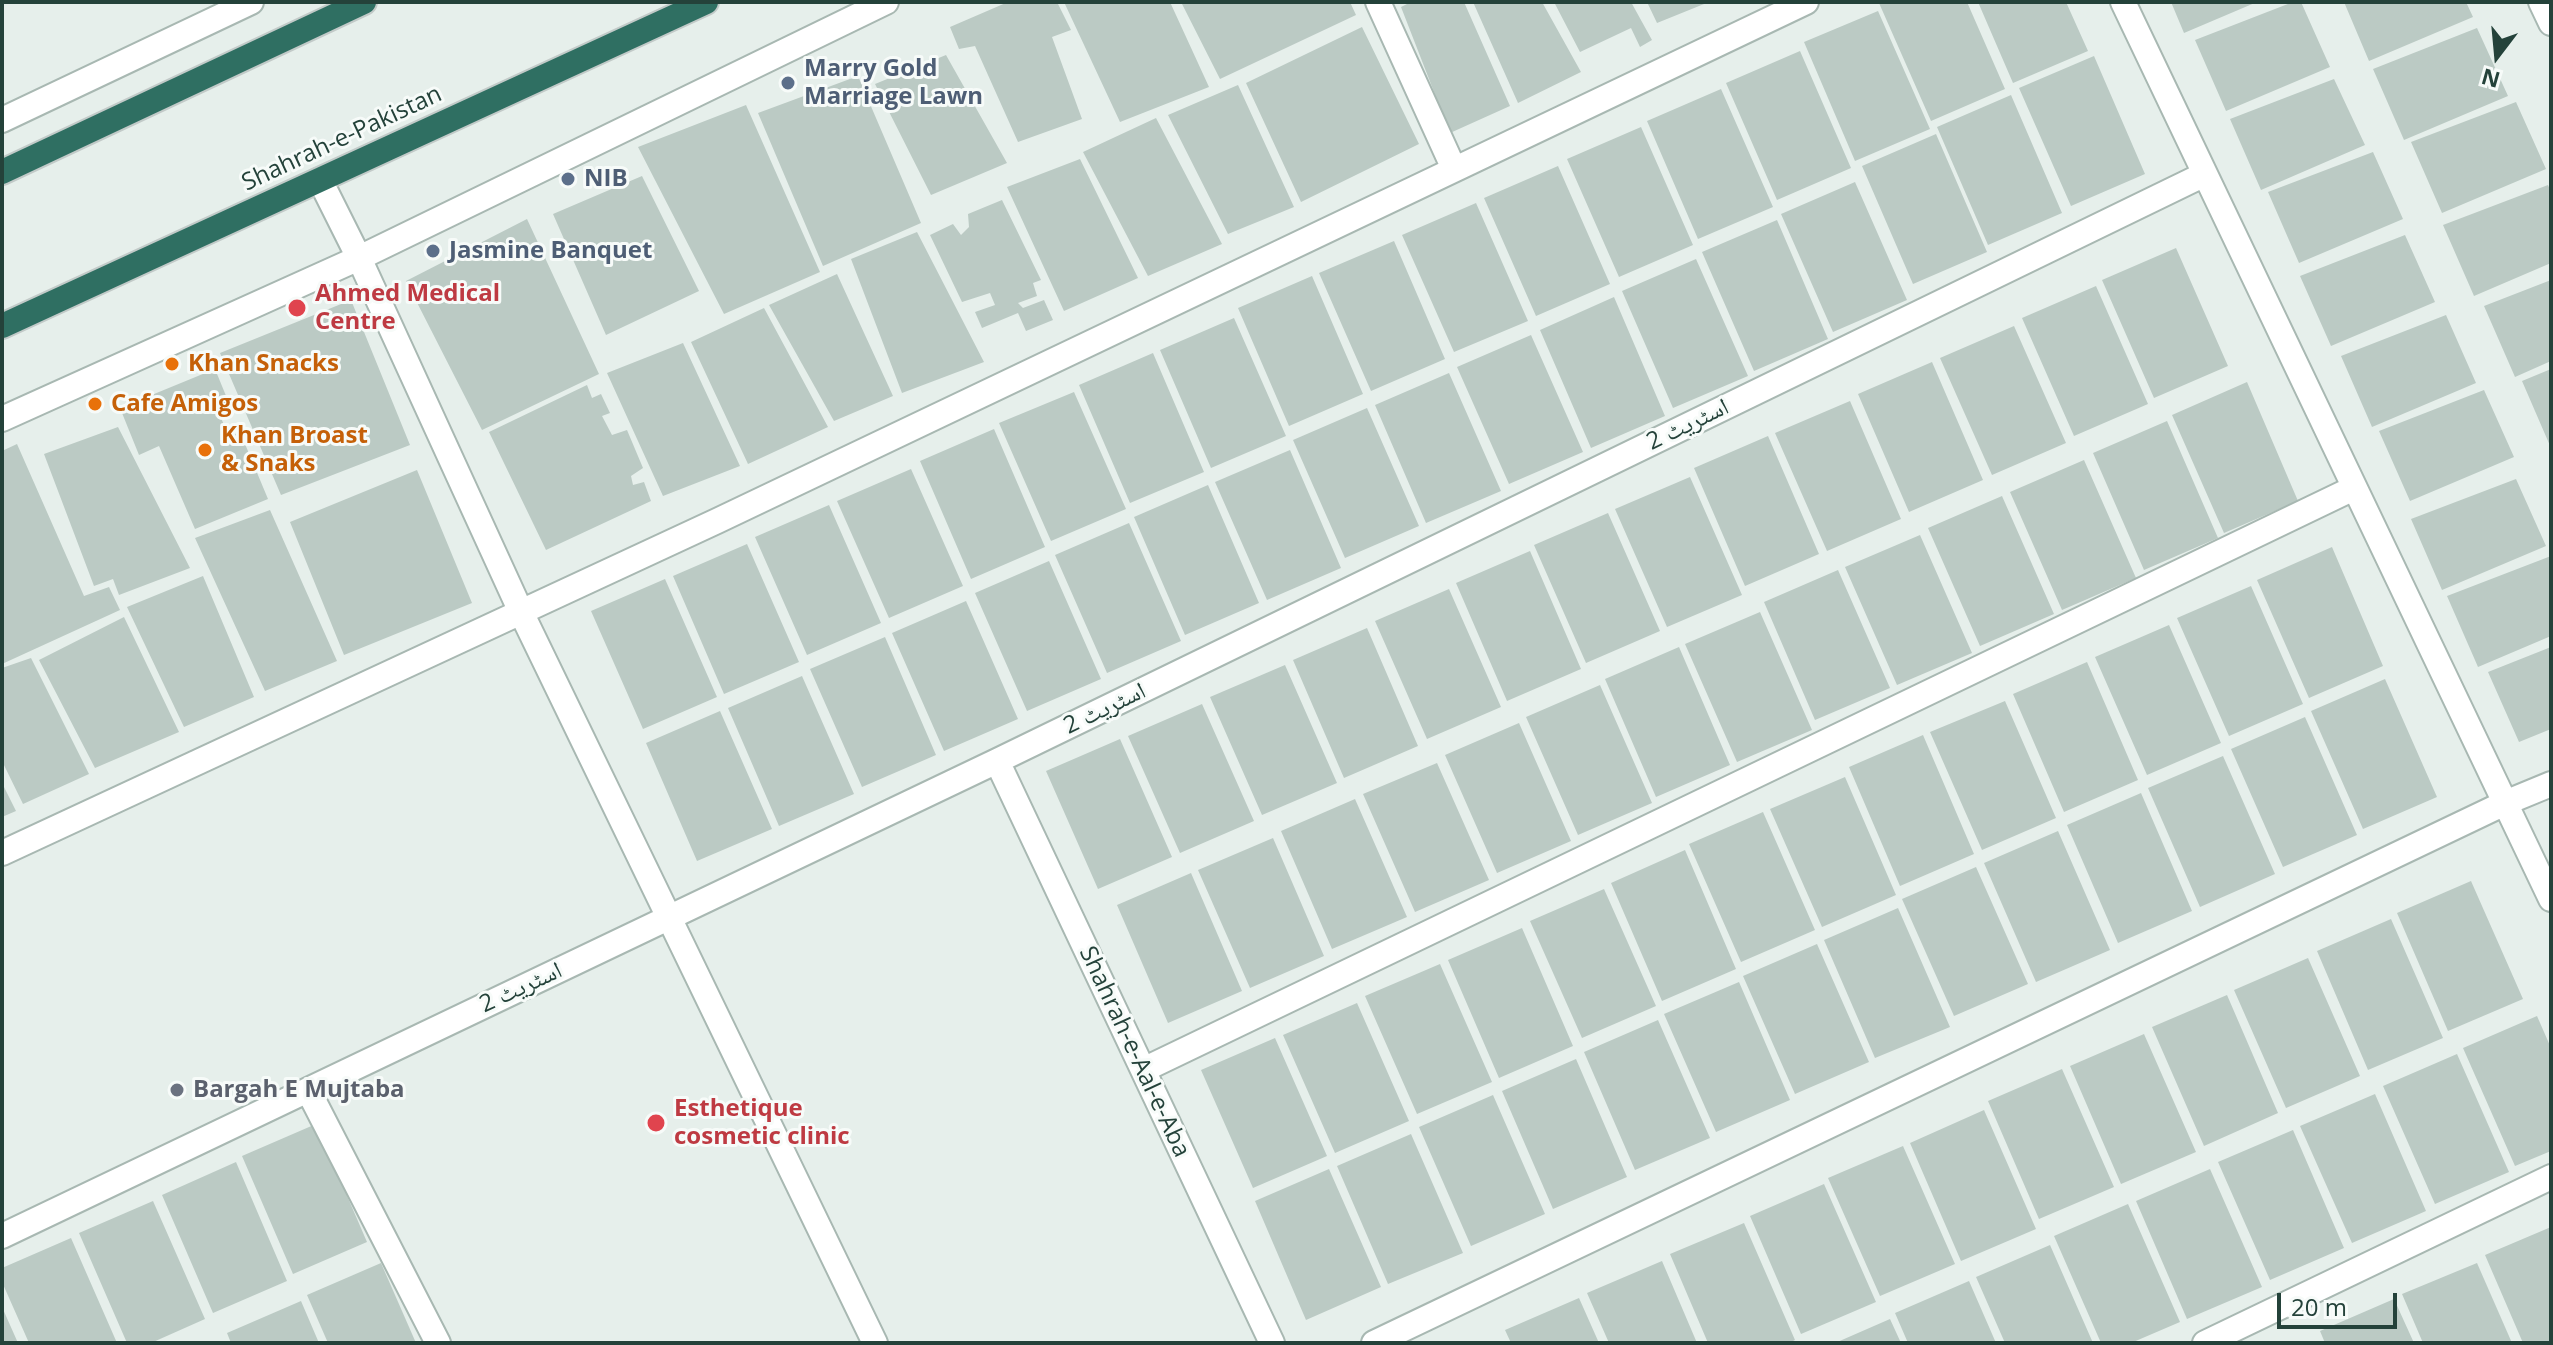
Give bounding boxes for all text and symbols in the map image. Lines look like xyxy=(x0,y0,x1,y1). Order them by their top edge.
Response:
north arrow xyxy=(2457,16,2537,96)
place label: Marry Gold Marriage Lawn xyxy=(804,55,983,111)
text: N xyxy=(2478,62,2503,96)
marker: Marry Gold Marriage Lawn xyxy=(779,74,797,92)
street label: Shahrah-e-Pakistan xyxy=(237,80,447,198)
place label: NIB xyxy=(584,165,628,193)
marker: NIB xyxy=(559,170,577,188)
place label: Jasmine Banquet xyxy=(449,237,652,265)
marker: Jasmine Banquet xyxy=(424,242,442,260)
place label: Ahmed Medical Centre xyxy=(315,280,500,336)
marker: Ahmed Medical Centre xyxy=(286,297,308,319)
place label: Khan Snacks xyxy=(188,350,339,378)
marker: Khan Snacks xyxy=(163,355,181,373)
place label: Cafe Amigos xyxy=(111,390,258,418)
street label: اسٹریٹ 2 xyxy=(1642,393,1734,457)
marker: Cafe Amigos xyxy=(86,395,104,413)
place label: Khan Broast & Snaks xyxy=(221,422,368,478)
marker: Khan Broast & Snaks xyxy=(196,441,214,459)
street label: اسٹریٹ 2 xyxy=(1059,677,1151,741)
street label: Shahrah-e-Aal-e-Aba xyxy=(1072,942,1196,1162)
street label: اسٹریٹ 2 xyxy=(475,956,567,1020)
place label: Bargah E Mujtaba xyxy=(193,1076,405,1104)
marker: Bargah E Mujtaba xyxy=(168,1081,186,1099)
place label: Esthetique cosmetic clinic xyxy=(674,1095,850,1151)
marker: Esthetique cosmetic clinic xyxy=(645,1112,667,1134)
scale bar xyxy=(2281,1277,2401,1327)
text: 20 m xyxy=(2291,1290,2347,1323)

